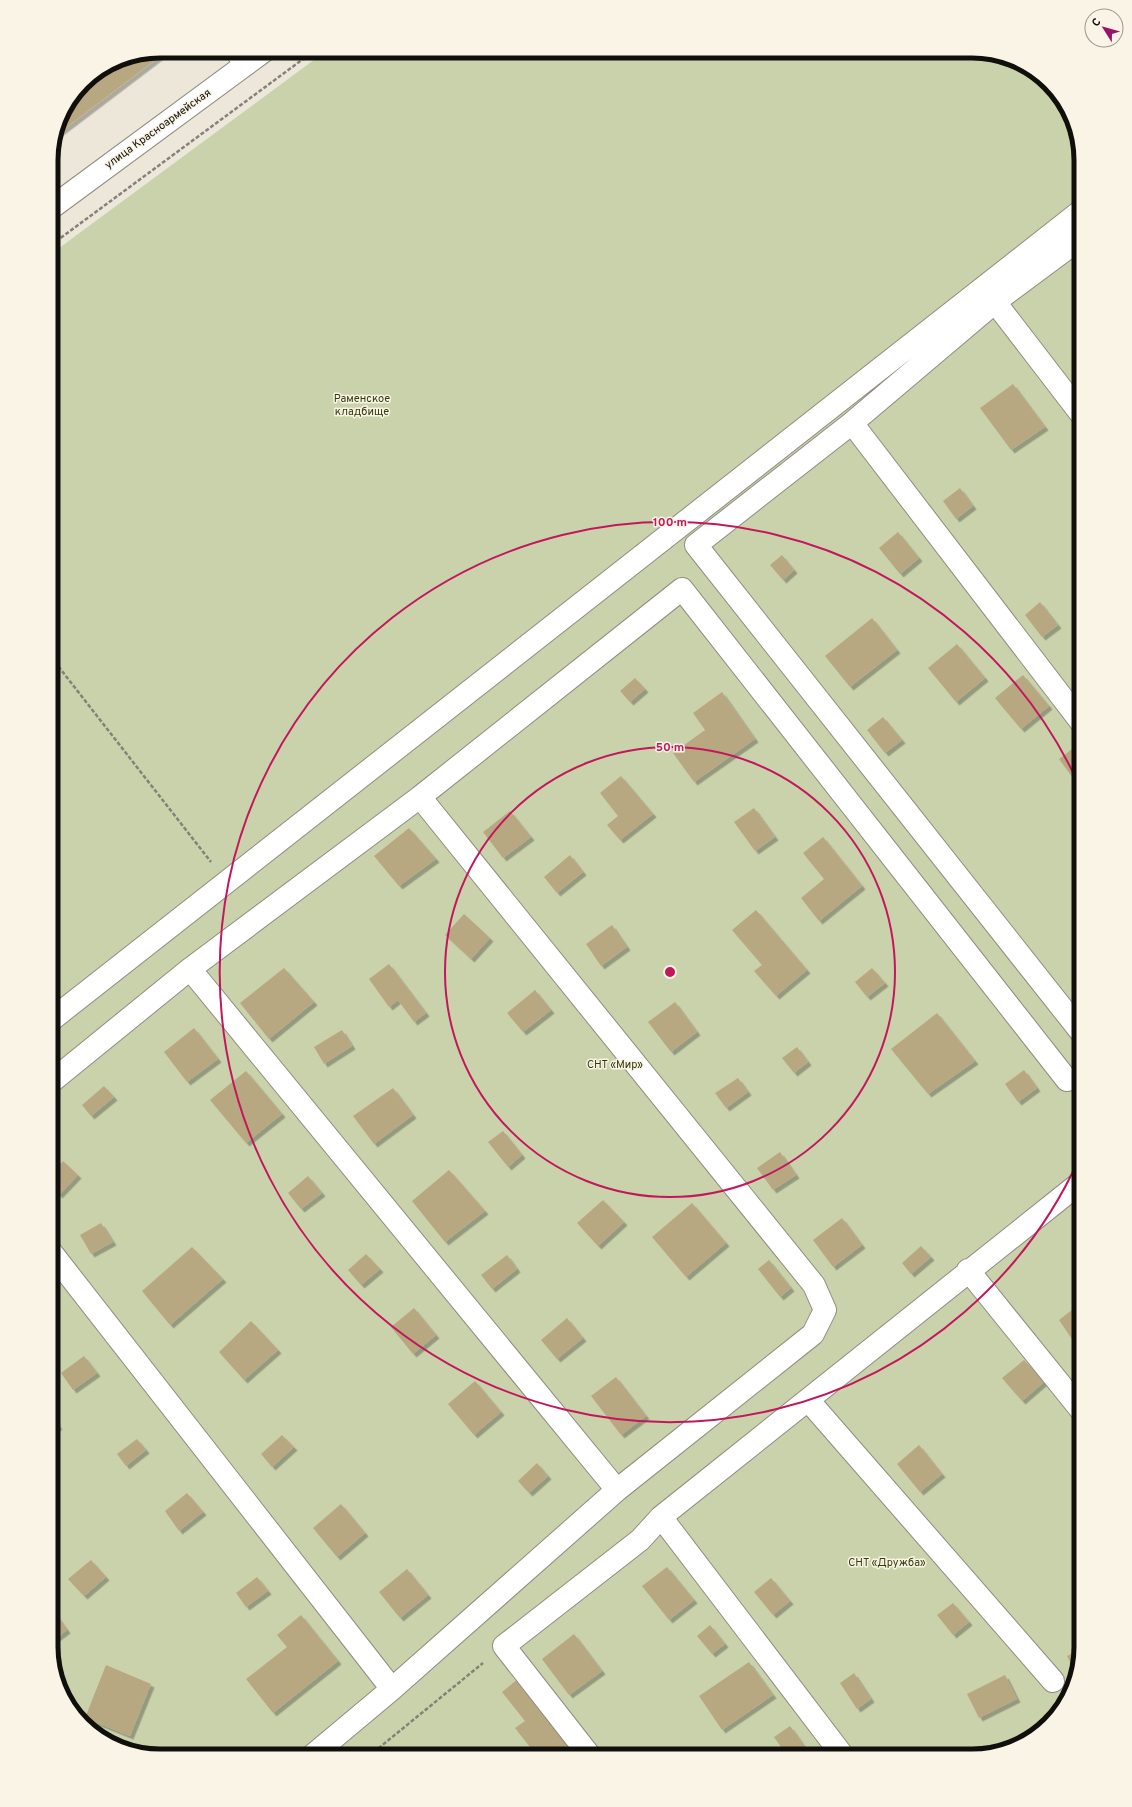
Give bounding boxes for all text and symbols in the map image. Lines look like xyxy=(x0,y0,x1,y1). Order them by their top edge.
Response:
north arrow xyxy=(1084,8,1124,48)
text: С xyxy=(1089,16,1105,30)
street label: улица Красноармейская xyxy=(102,86,214,172)
park label: Раменское кладбище xyxy=(334,392,390,419)
text: 100 m xyxy=(653,515,687,531)
text: 50 m xyxy=(656,740,684,756)
centre of rings xyxy=(663,965,677,979)
park label: СНТ «Мир» xyxy=(587,1058,643,1072)
park label: СНТ «Дружба» xyxy=(848,1556,926,1570)

